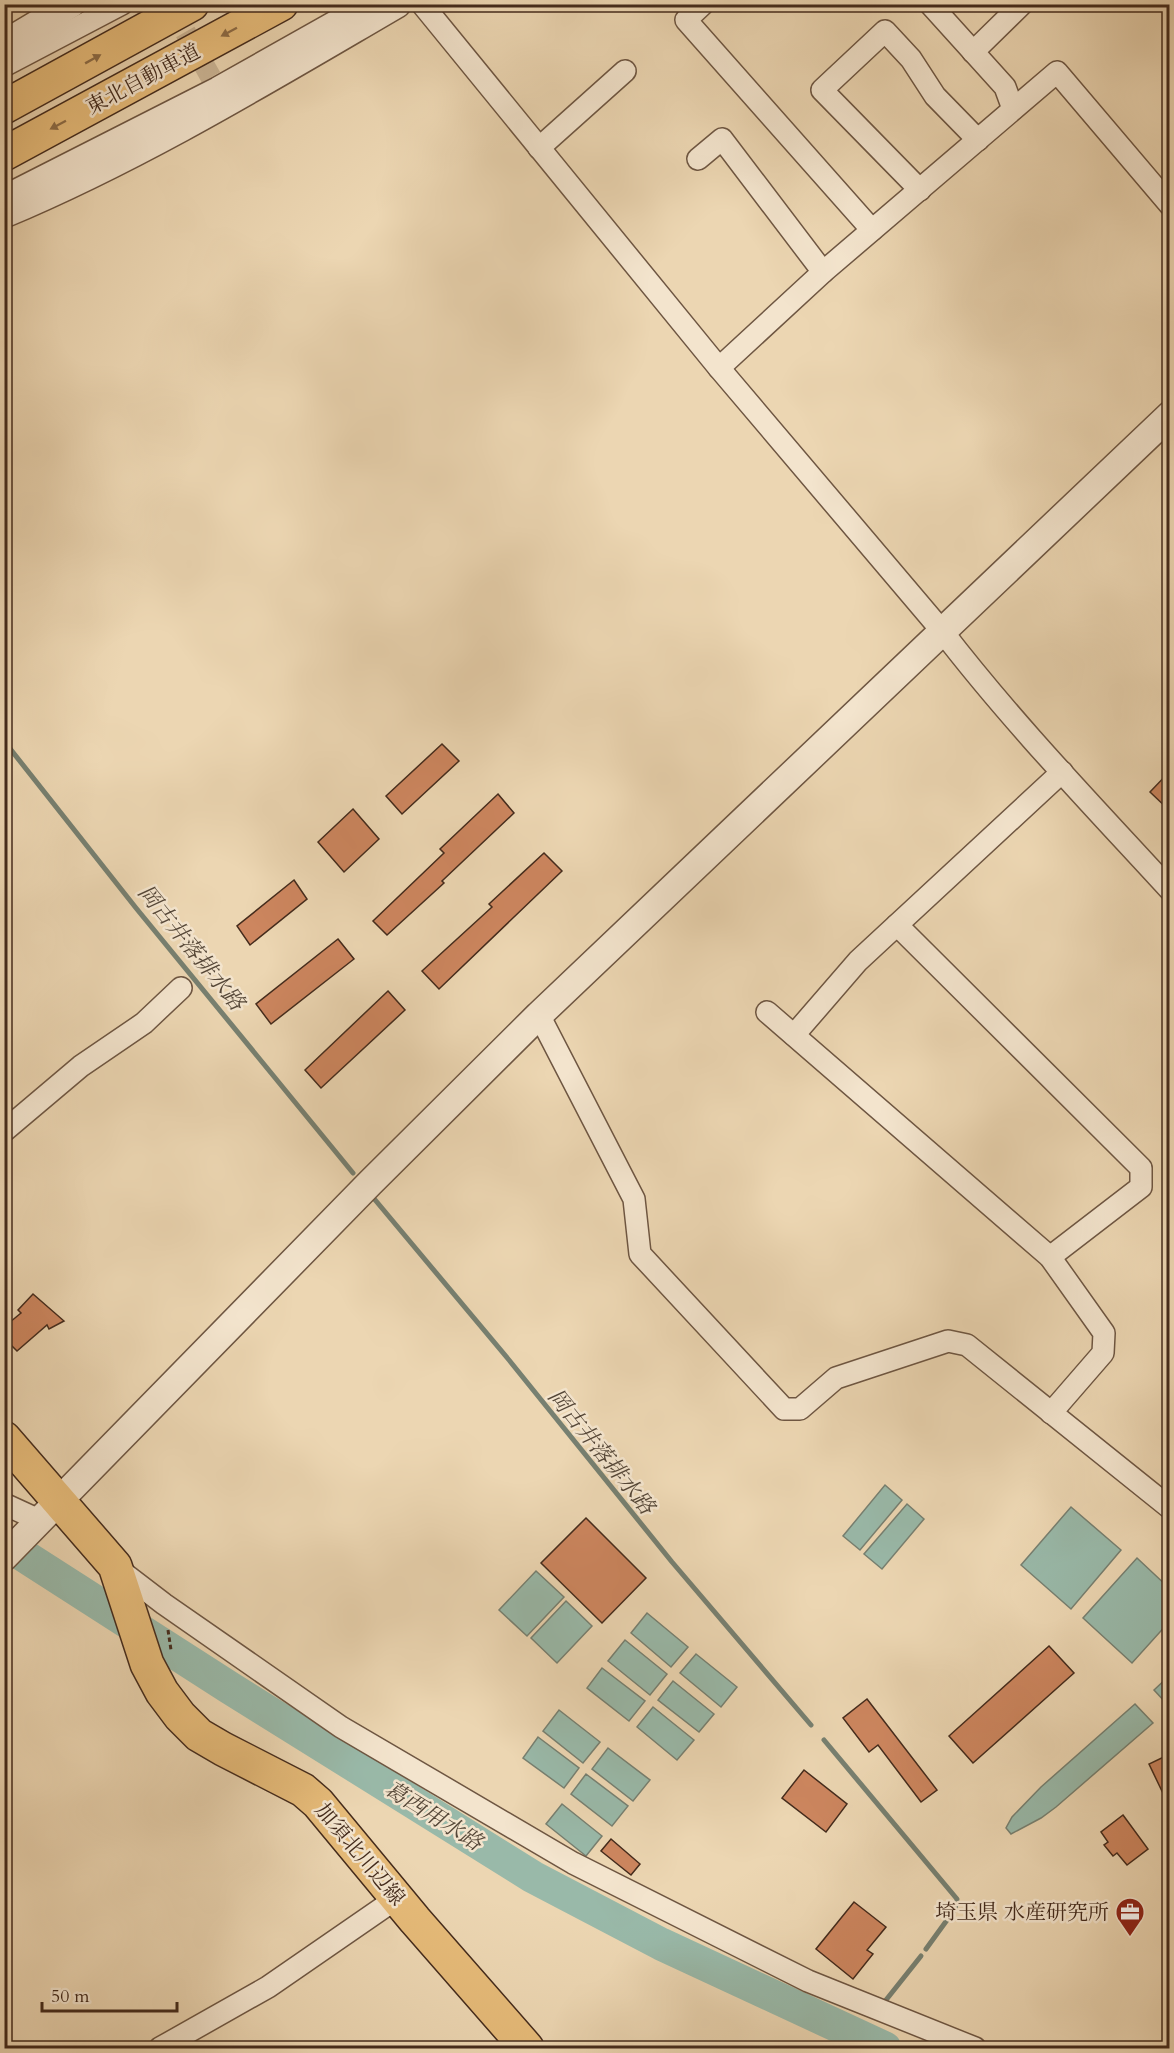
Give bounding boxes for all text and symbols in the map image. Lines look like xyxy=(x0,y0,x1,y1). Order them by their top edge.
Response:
one-way arrow xyxy=(221,27,238,37)
street label: 東北自動車道 xyxy=(81,37,206,122)
one-way arrow xyxy=(84,54,101,64)
one-way arrow xyxy=(49,120,66,130)
water label: 岡古井落排水路 xyxy=(131,878,253,1018)
water label: 岡古井落排水路 xyxy=(541,1382,663,1522)
water label: 葛西用水路 xyxy=(379,1774,490,1859)
street label: 加須北川辺線 xyxy=(308,1797,411,1912)
office icon: 埼玉県 水産研究所 xyxy=(1114,1896,1146,1938)
place label: 埼玉県 水産研究所 xyxy=(935,1898,1109,1927)
scale bar xyxy=(42,1975,177,2013)
text: 50 m xyxy=(51,1984,90,2009)

